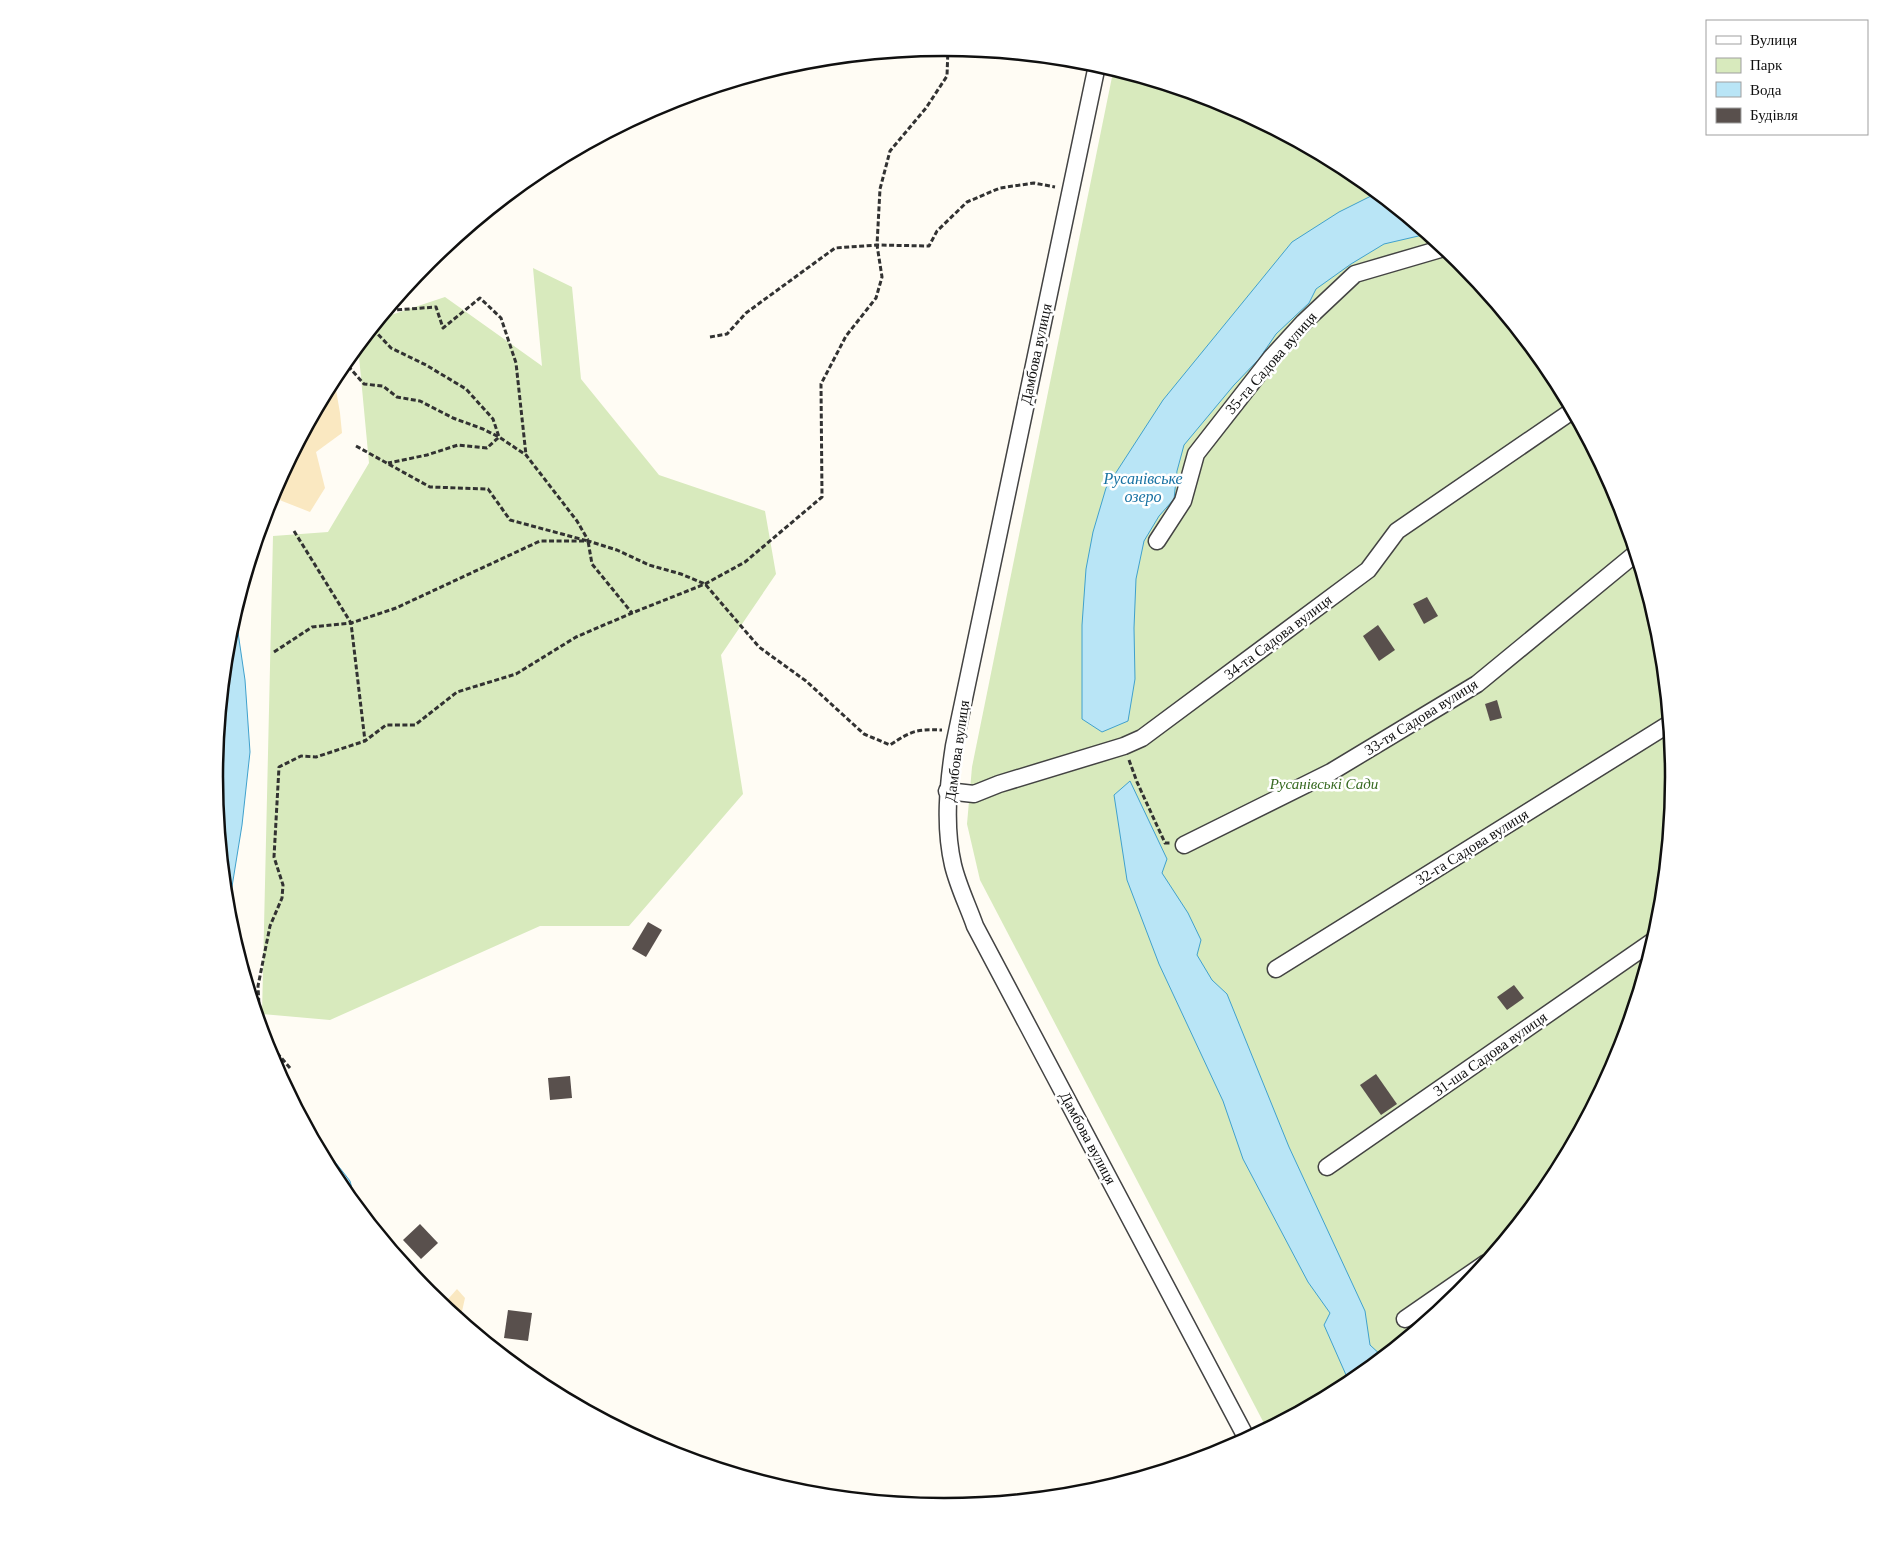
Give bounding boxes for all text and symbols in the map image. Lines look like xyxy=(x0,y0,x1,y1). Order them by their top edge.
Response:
legend xyxy=(1706,20,1868,135)
text: Вулиця xyxy=(1750,32,1797,48)
text: Парк xyxy=(1750,57,1783,73)
text: Вода xyxy=(1750,82,1782,98)
text: Будівля xyxy=(1750,107,1798,123)
street label: Дамбова вулиця xyxy=(1018,302,1055,406)
street label: 35-та Садова вулиця xyxy=(1222,309,1320,417)
water label: Русанівське озеро xyxy=(1102,470,1183,506)
street label: 34-та Садова вулиця xyxy=(1221,591,1335,683)
street label: 33-тя Садова вулиця xyxy=(1362,676,1480,758)
street label: Дамбова вулиця xyxy=(942,699,972,803)
park label: Русанівські Сади xyxy=(1269,776,1378,792)
street label: 32-га Садова вулиця xyxy=(1413,806,1531,888)
street label: 31-ша Садова вулиця xyxy=(1430,1009,1550,1099)
street label: Дамбова вулиця xyxy=(1057,1089,1119,1187)

